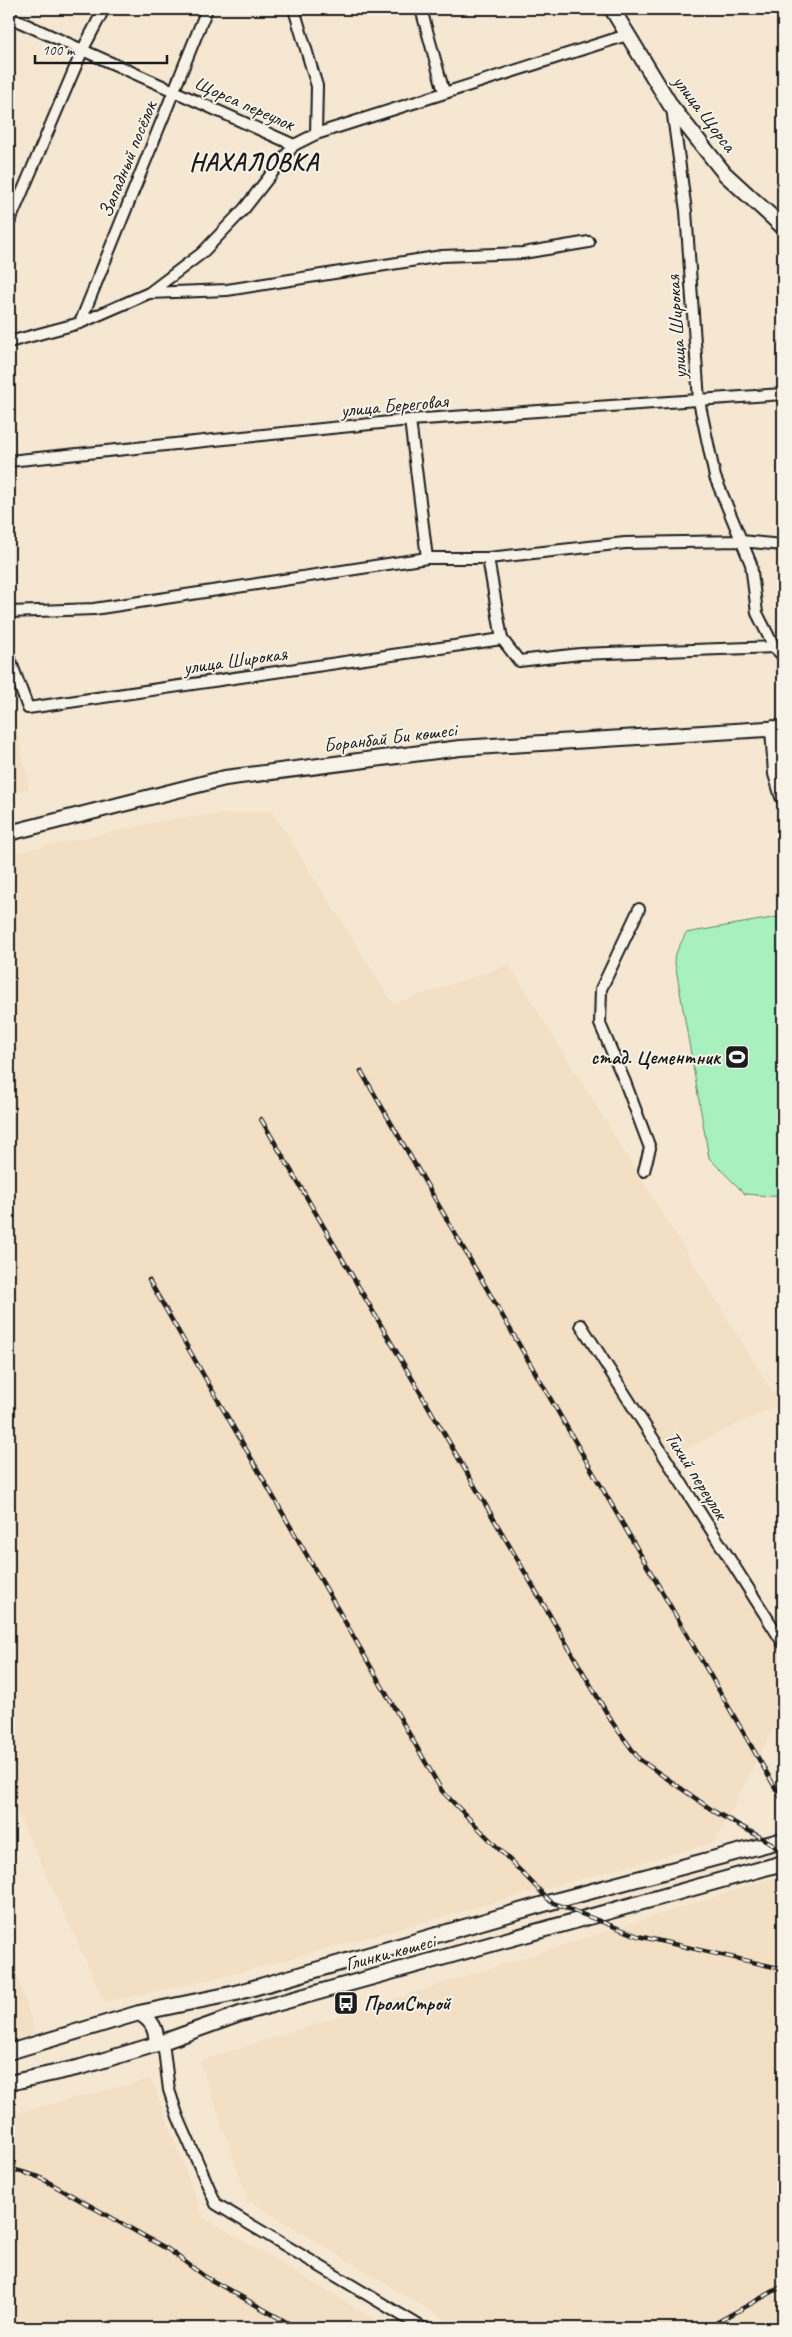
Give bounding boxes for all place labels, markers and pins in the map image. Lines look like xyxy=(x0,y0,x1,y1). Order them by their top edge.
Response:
sports icon: стад. Цементник xyxy=(724,1044,750,1070)
place label: стад. Цементник xyxy=(591,1045,722,1070)
bus stop icon: ПромСтрой xyxy=(333,1990,359,2016)
place label: ПромСтрой xyxy=(364,1991,452,2016)

